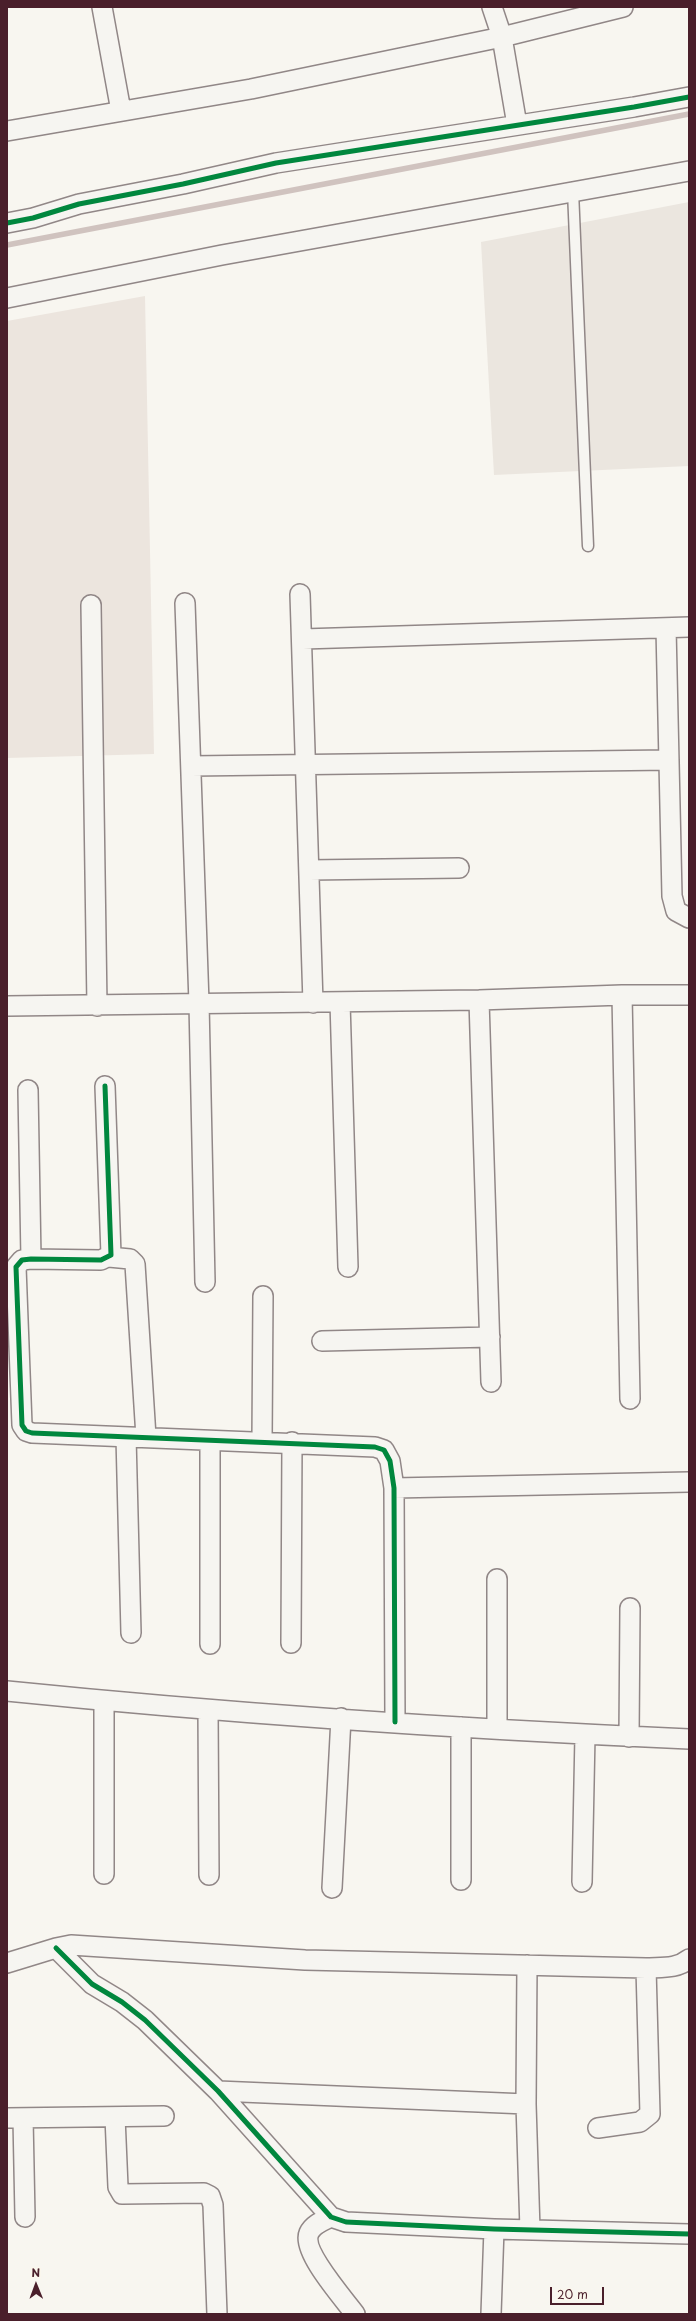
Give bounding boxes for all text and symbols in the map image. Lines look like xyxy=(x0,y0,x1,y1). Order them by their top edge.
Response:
text: N xyxy=(31,2264,40,2281)
north arrow xyxy=(16,2265,56,2305)
scale bar xyxy=(552,2279,606,2305)
text: 20 m xyxy=(557,2285,588,2303)

